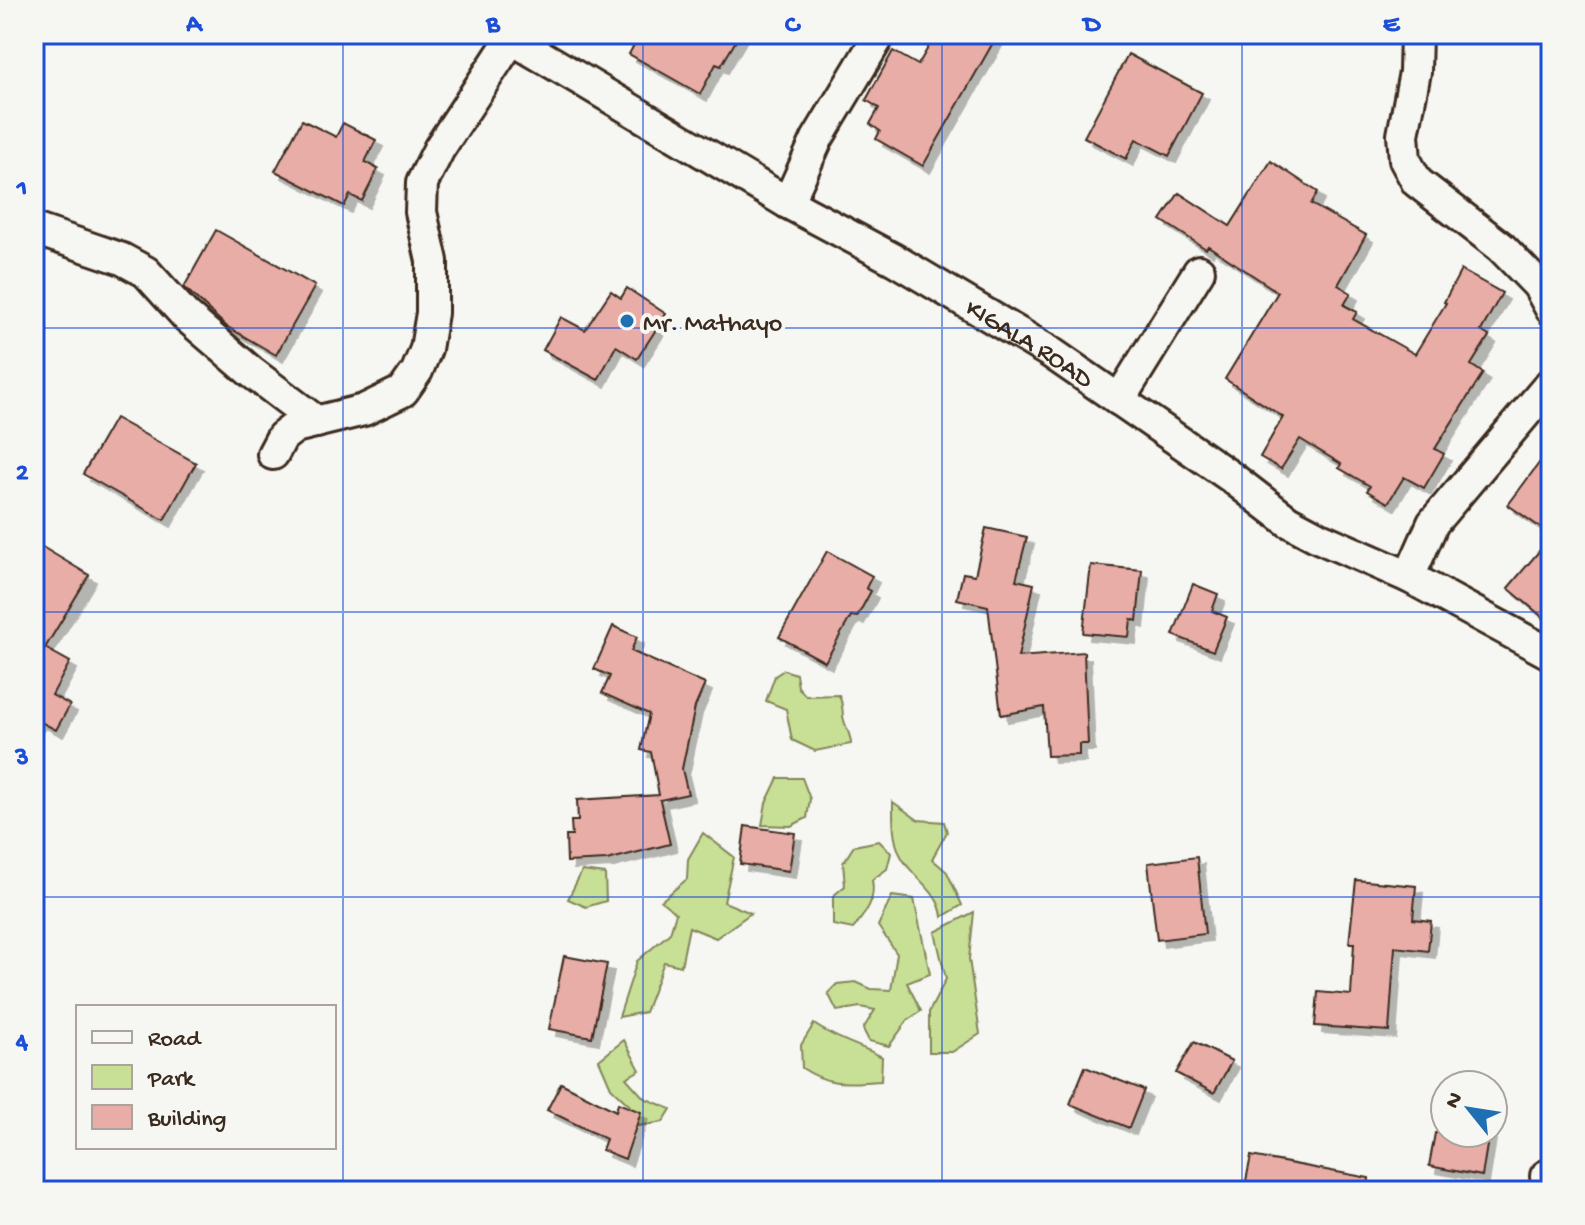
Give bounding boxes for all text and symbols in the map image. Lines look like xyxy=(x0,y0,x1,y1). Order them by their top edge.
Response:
text: A xyxy=(185,11,203,42)
text: B xyxy=(485,11,501,42)
text: C xyxy=(785,11,802,42)
text: D xyxy=(1082,11,1102,42)
text: E xyxy=(1383,11,1401,42)
text: 1 xyxy=(16,175,27,206)
street label: KIGALA ROAD xyxy=(959,294,1098,397)
place label: Mr. Mathayo xyxy=(643,310,782,341)
marker: Mr. Mathayo xyxy=(618,312,636,330)
text: 2 xyxy=(16,459,29,490)
text: 3 xyxy=(14,744,29,775)
legend xyxy=(76,1005,336,1149)
text: Road xyxy=(148,1026,202,1055)
text: 4 xyxy=(15,1028,29,1059)
text: Park xyxy=(147,1066,196,1095)
north arrow xyxy=(1429,1069,1509,1149)
text: N xyxy=(1440,1088,1470,1114)
text: Building xyxy=(147,1106,226,1135)

